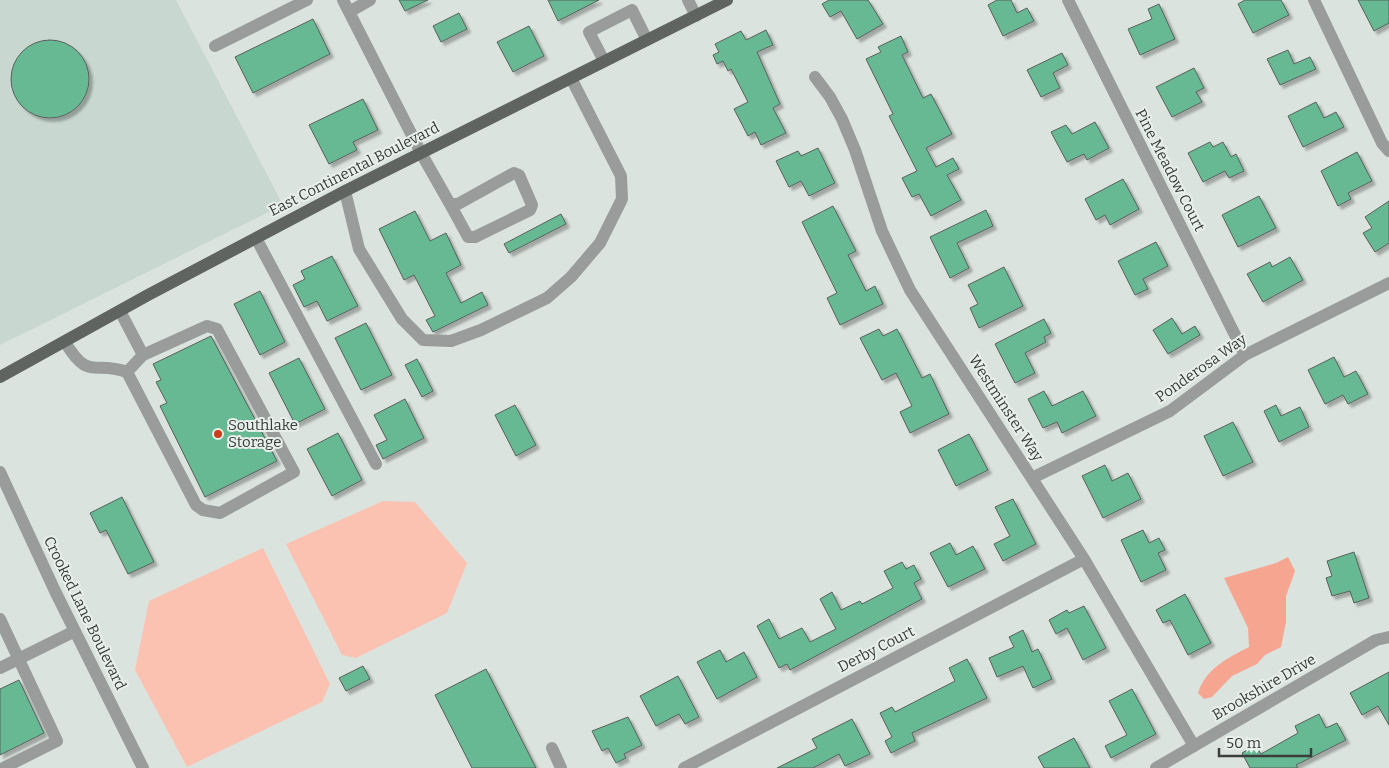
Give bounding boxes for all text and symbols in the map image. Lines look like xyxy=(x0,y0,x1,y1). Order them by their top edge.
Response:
street label: Pine Meadow Court xyxy=(1131,106,1209,235)
street label: East Continental Boulevard xyxy=(266,118,442,220)
street label: Ponderosa Way xyxy=(1152,330,1250,406)
street label: Westminster Way xyxy=(965,351,1047,465)
place label: Southlake Storage xyxy=(228,416,298,451)
marker: Southlake Storage xyxy=(212,428,224,440)
street label: Crooked Lane Boulevard xyxy=(40,533,130,693)
street label: Derby Court xyxy=(835,622,918,676)
street label: Brookshire Drive xyxy=(1209,650,1319,724)
scale bar xyxy=(1219,726,1312,758)
text: 50 m xyxy=(1226,734,1262,752)

